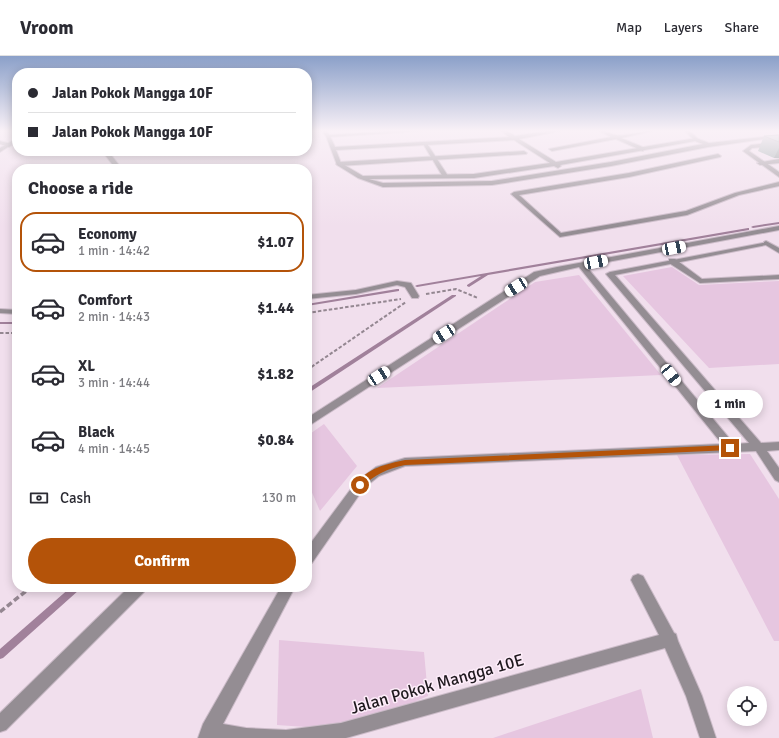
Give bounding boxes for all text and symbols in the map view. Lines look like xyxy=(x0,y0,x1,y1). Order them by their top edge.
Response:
text: Vroom xyxy=(20,16,74,40)
text: Map xyxy=(616,19,642,36)
text: Layers xyxy=(664,19,703,36)
text: Share xyxy=(725,19,759,36)
text: Jalan Pokok Mangga 10F xyxy=(52,84,213,102)
text: Jalan Pokok Mangga 10F xyxy=(52,123,213,141)
text: Choose a ride xyxy=(28,177,133,199)
icon: car xyxy=(30,224,66,260)
text: Economy xyxy=(78,225,137,243)
text: $1.07 xyxy=(257,233,294,251)
car xyxy=(661,240,687,256)
text: 1 min · 14:42 xyxy=(78,243,150,259)
car xyxy=(583,254,609,270)
car xyxy=(503,276,529,298)
icon: car xyxy=(30,290,66,326)
text: Comfort xyxy=(78,291,132,309)
text: $1.44 xyxy=(257,299,294,317)
text: 2 min · 14:43 xyxy=(78,309,150,325)
car xyxy=(431,322,457,346)
icon: car xyxy=(30,356,66,392)
text: XL xyxy=(78,357,95,375)
car xyxy=(659,362,683,388)
car xyxy=(366,364,392,388)
text: $1.82 xyxy=(257,365,294,383)
text: 3 min · 14:44 xyxy=(78,375,150,391)
callout: 1 min xyxy=(697,390,763,418)
text: 1 min xyxy=(714,396,746,412)
icon: car xyxy=(30,422,66,458)
text: Black xyxy=(78,423,115,441)
text: $0.84 xyxy=(257,431,294,449)
route end xyxy=(721,439,739,457)
text: 4 min · 14:45 xyxy=(78,441,150,457)
route start xyxy=(351,476,369,494)
icon: cash xyxy=(28,487,50,509)
text: Cash xyxy=(60,489,91,507)
text: 130 m xyxy=(262,490,296,506)
button: Confirm xyxy=(28,538,296,584)
street label: Jalan Pokok Mangga 10E xyxy=(348,649,526,719)
map controls xyxy=(727,686,767,726)
button: locate xyxy=(727,686,767,726)

